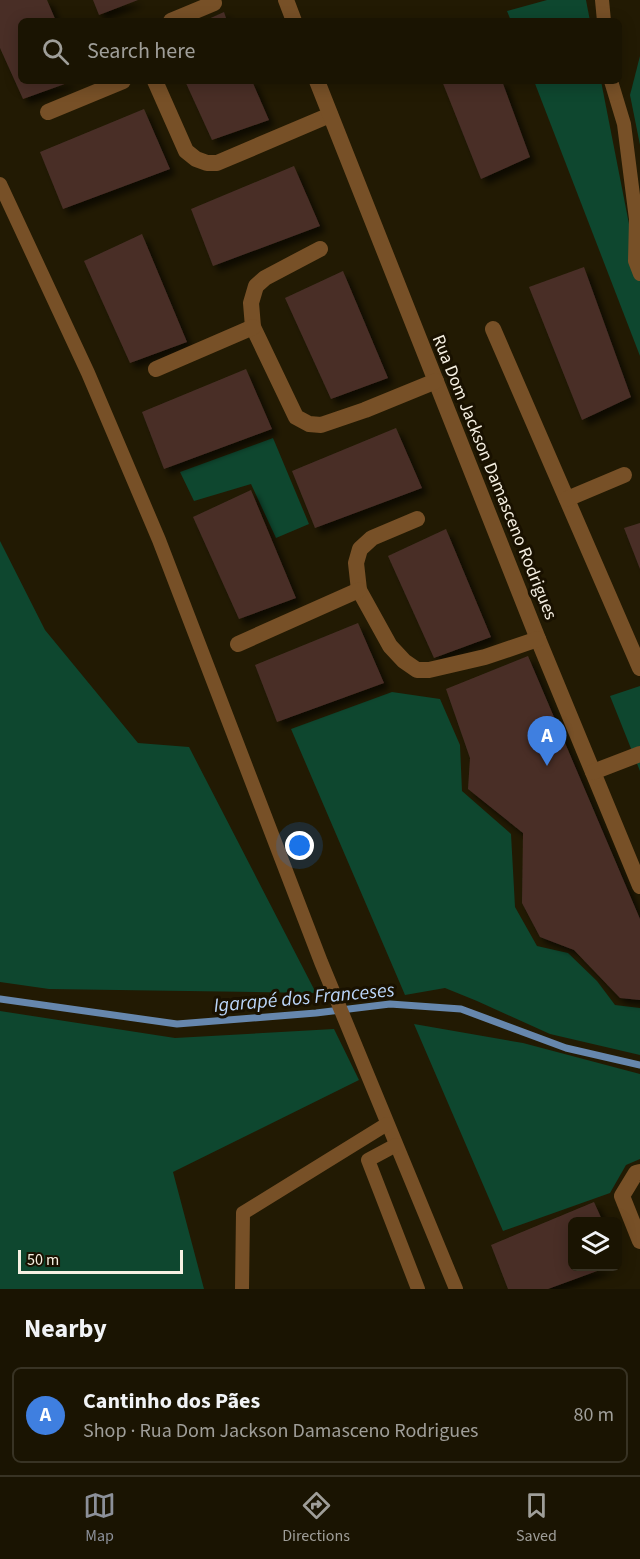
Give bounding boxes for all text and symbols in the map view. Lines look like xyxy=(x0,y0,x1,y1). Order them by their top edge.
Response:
search box xyxy=(18,18,622,84)
icon: search xyxy=(39,35,72,68)
text: Search here xyxy=(87,35,195,67)
street label: Rua Dom Jackson Damasceno Rodrigues xyxy=(426,331,563,623)
pin: A xyxy=(528,716,566,766)
your location xyxy=(285,831,314,860)
water label: Igarapé dos Franceses xyxy=(212,976,396,1020)
map controls xyxy=(568,1217,622,1271)
button: layers xyxy=(568,1217,622,1271)
scale bar xyxy=(18,1247,183,1274)
text: 50 m xyxy=(27,1249,59,1271)
text: Nearby xyxy=(24,1310,107,1347)
text: Cantinho dos Pães xyxy=(83,1385,260,1417)
text: A xyxy=(40,1401,51,1429)
text: 80 m xyxy=(574,1401,614,1429)
text: Shop · Rua Dom Jackson Damasceno Rodrigues xyxy=(83,1417,478,1445)
tab: Map xyxy=(83,1489,116,1547)
tab: Directions xyxy=(282,1489,350,1547)
tab: Saved xyxy=(516,1489,557,1547)

